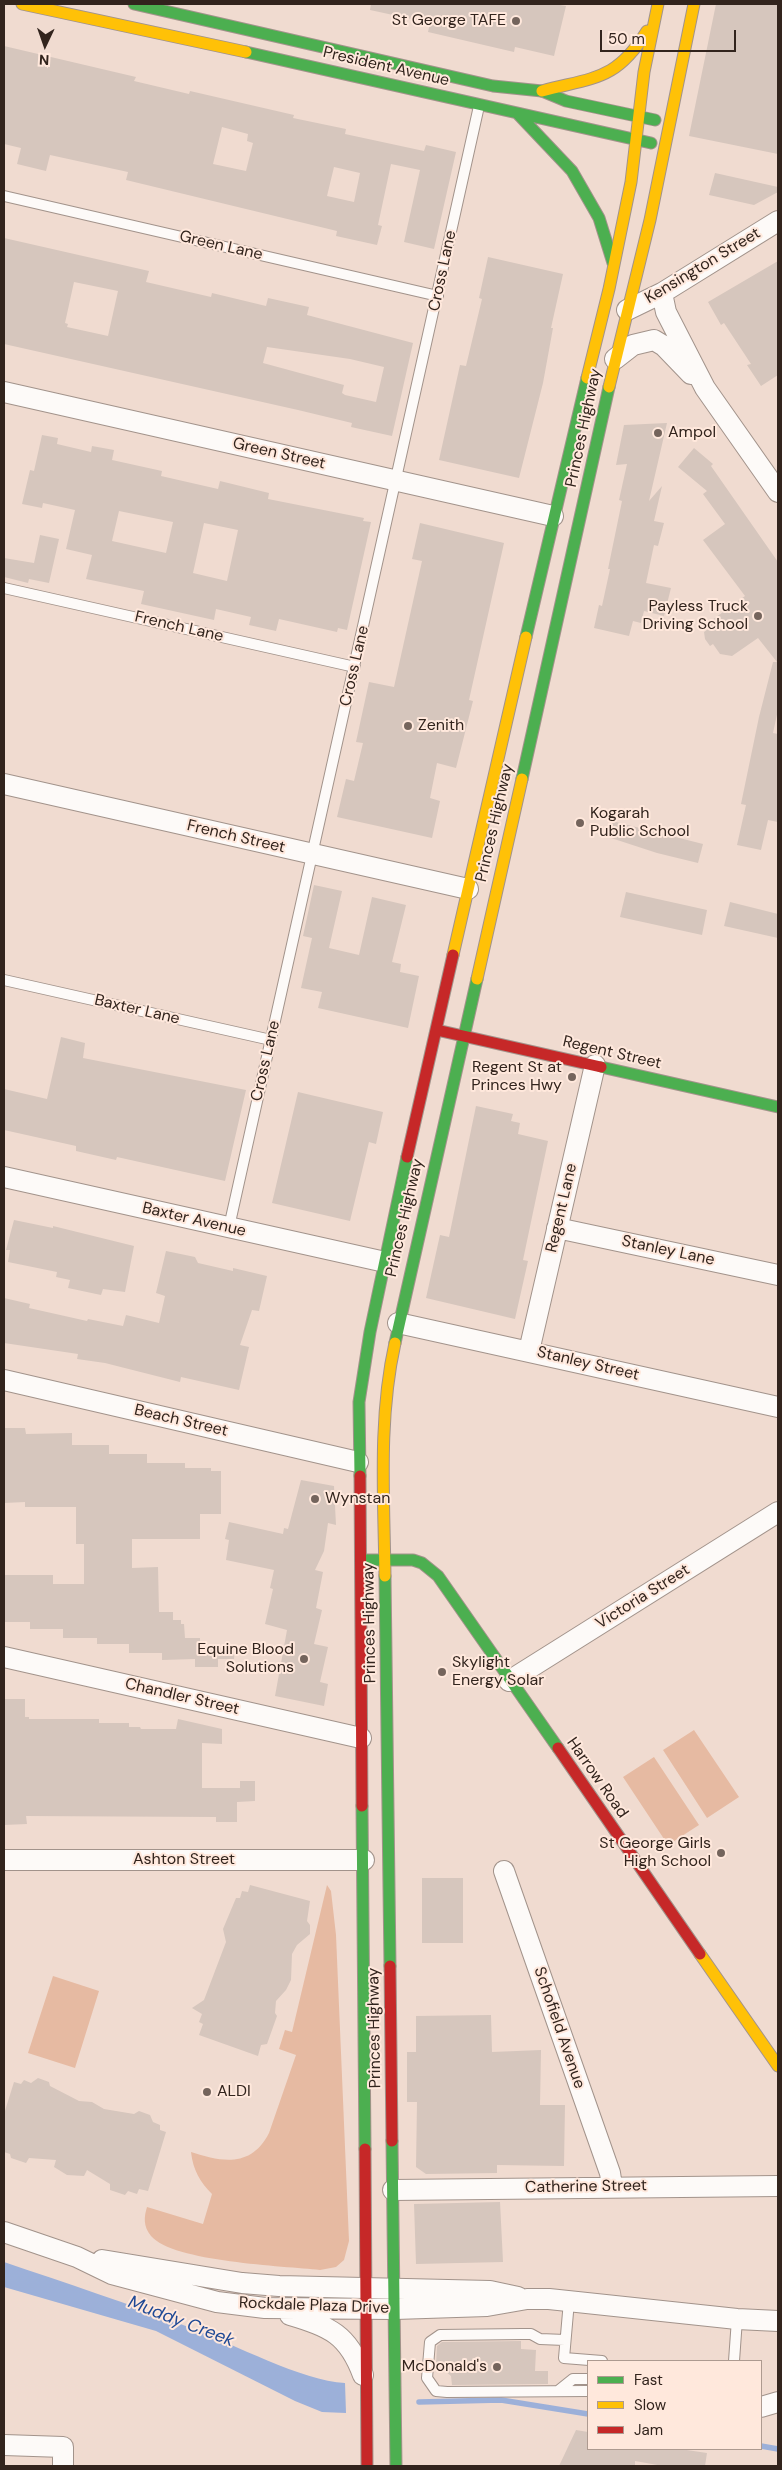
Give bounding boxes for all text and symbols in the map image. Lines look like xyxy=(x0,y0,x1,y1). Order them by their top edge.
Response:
place label: St George TAFE xyxy=(392,11,506,31)
marker: St George TAFE xyxy=(510,15,522,27)
north arrow xyxy=(20,20,70,70)
scale bar xyxy=(602,20,738,52)
text: 50 m xyxy=(608,29,645,49)
street label: President Avenue xyxy=(321,43,451,91)
text: N xyxy=(39,51,50,69)
street label: Kensington Street xyxy=(642,224,764,308)
street label: Green Lane xyxy=(178,227,264,265)
street label: Cross Lane xyxy=(425,229,461,313)
street label: Princes Highway xyxy=(562,367,606,489)
place label: Ampol xyxy=(668,423,716,443)
marker: Ampol xyxy=(652,427,664,439)
street label: Green Street xyxy=(231,434,327,474)
place label: Payless Truck Driving School xyxy=(642,597,748,635)
street label: French Lane xyxy=(133,607,225,647)
marker: Payless Truck Driving School xyxy=(752,610,764,622)
street label: Cross Lane xyxy=(336,624,374,708)
place label: Zenith xyxy=(418,716,464,736)
marker: Zenith xyxy=(402,720,414,732)
street label: Princes Highway xyxy=(472,762,518,884)
place label: Kogarah Public School xyxy=(590,804,689,842)
street label: French Street xyxy=(185,816,287,858)
marker: Kogarah Public School xyxy=(574,817,586,829)
street label: Baxter Lane xyxy=(92,991,182,1029)
street label: Cross Lane xyxy=(247,1019,285,1103)
street label: Regent Street xyxy=(561,1032,663,1074)
place label: Regent St at Princes Hwy xyxy=(471,1058,562,1096)
marker: Regent St at Princes Hwy xyxy=(566,1071,578,1083)
street label: Princes Highway xyxy=(382,1157,428,1279)
street label: Regent Lane xyxy=(542,1162,582,1254)
street label: Baxter Avenue xyxy=(140,1199,248,1241)
street label: Stanley Lane xyxy=(620,1232,716,1270)
street label: Stanley Street xyxy=(535,1343,641,1385)
street label: Beach Street xyxy=(132,1401,230,1441)
place label: Wynstan xyxy=(325,1489,390,1509)
marker: Wynstan xyxy=(309,1493,321,1505)
street label: Victoria Street xyxy=(593,1560,693,1634)
street label: Princes Highway xyxy=(359,1562,381,1684)
place label: Equine Blood Solutions xyxy=(197,1640,294,1678)
marker: Equine Blood Solutions xyxy=(298,1653,310,1665)
place label: Skylight Energy Solar xyxy=(452,1653,544,1691)
marker: Skylight Energy Solar xyxy=(436,1666,448,1678)
street label: Chandler Street xyxy=(123,1675,241,1719)
street label: Harrow Road xyxy=(562,1734,632,1822)
place label: St George Girls High School xyxy=(599,1834,711,1872)
marker: St George Girls High School xyxy=(715,1847,727,1859)
street label: Ashton Street xyxy=(133,1850,235,1870)
street label: Schofield Avenue xyxy=(529,1965,589,2091)
street label: Princes Highway xyxy=(364,1967,386,2089)
place label: ALDI xyxy=(217,2082,251,2102)
marker: ALDI xyxy=(201,2086,213,2098)
street label: Catherine Street xyxy=(525,2176,647,2198)
water label: Muddy Creek xyxy=(125,2292,237,2352)
street label: Rockdale Plaza Drive xyxy=(238,2294,390,2318)
place label: McDonald's xyxy=(402,2357,487,2377)
legend xyxy=(587,2360,762,2450)
marker: McDonald's xyxy=(491,2361,503,2373)
text: Fast xyxy=(634,2370,663,2390)
text: Slow xyxy=(634,2395,666,2415)
text: Jam xyxy=(634,2420,663,2440)

